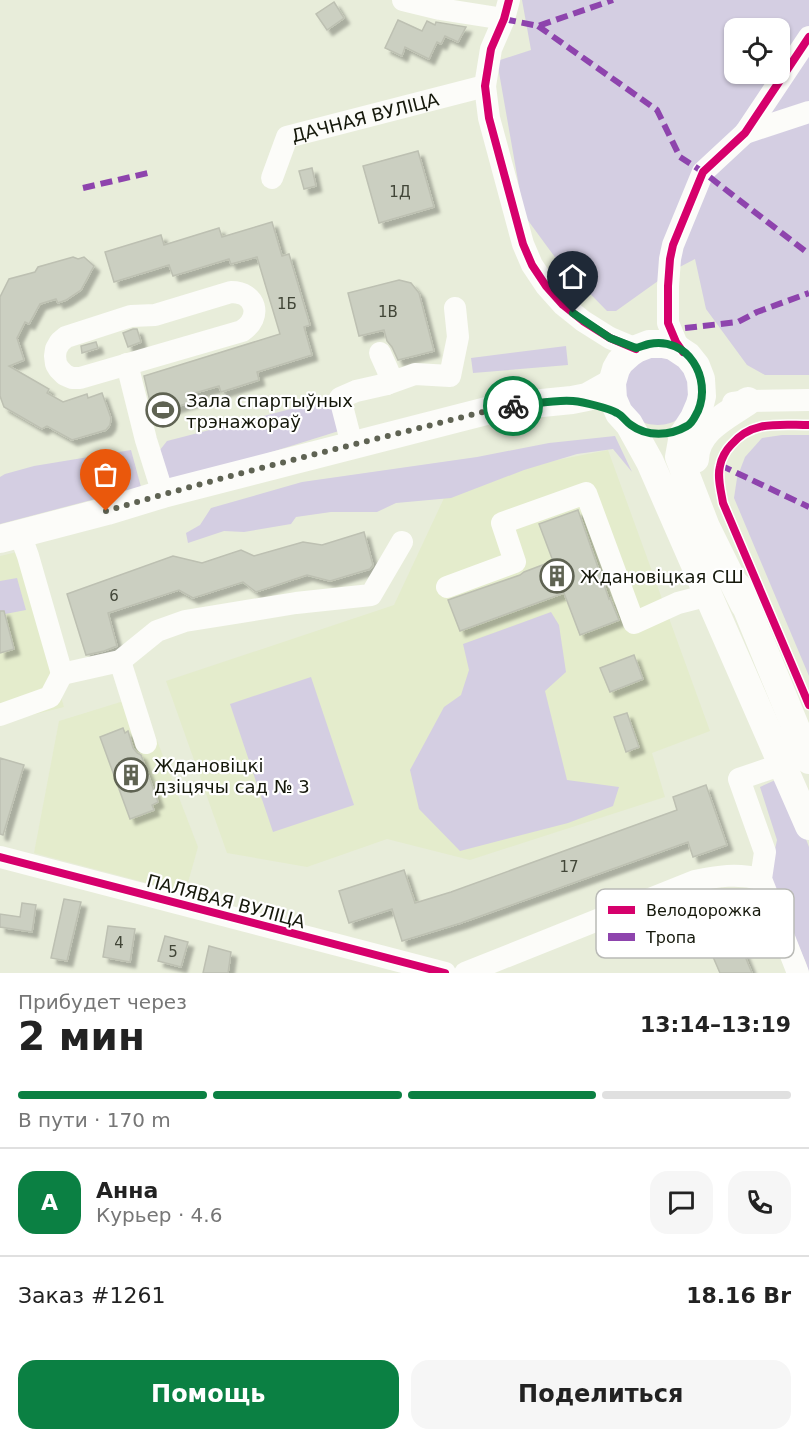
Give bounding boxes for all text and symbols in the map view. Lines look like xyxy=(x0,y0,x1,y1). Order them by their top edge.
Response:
map controls xyxy=(724,18,790,84)
button: locate xyxy=(724,18,790,84)
street label: ДАЧНАЯ ВУЛІЦА xyxy=(289,88,441,146)
house number: 1Д xyxy=(389,183,411,201)
pin xyxy=(547,251,598,313)
icon: home xyxy=(556,260,589,293)
house number: 1Б xyxy=(277,295,297,313)
house number: 1В xyxy=(378,303,398,321)
courier xyxy=(483,376,543,436)
place label: Зала спартыўных трэнажораў xyxy=(186,390,353,432)
icon: bike xyxy=(497,390,530,423)
sports icon: Зала спартыўных трэнажораў xyxy=(145,392,181,428)
pin xyxy=(80,449,131,511)
icon: bag xyxy=(89,458,122,491)
building icon: Ждановіцкая СШ xyxy=(539,558,575,594)
place label: Ждановіцкая СШ xyxy=(580,566,744,587)
house number: 6 xyxy=(109,587,119,605)
place label: Ждановіцкі дзіцячы сад № 3 xyxy=(154,755,310,797)
building icon: Ждановіцкі дзіцячы сад № 3 xyxy=(113,757,149,793)
house number: 17 xyxy=(559,858,579,876)
street label: ПАЛЯВАЯ ВУЛІЦА xyxy=(144,870,308,932)
legend xyxy=(596,889,794,958)
text: Велодорожка xyxy=(646,901,762,920)
text: Тропа xyxy=(645,928,696,947)
house number: 4 xyxy=(114,934,124,952)
house number: 5 xyxy=(168,943,178,961)
text: Прибудет через xyxy=(18,990,187,1014)
text: 13:14–13:19 xyxy=(640,1012,791,1037)
text: 2 мин xyxy=(18,1014,145,1059)
text: В пути · 170 m xyxy=(18,1108,171,1132)
button: chat xyxy=(650,1171,713,1234)
button: phone xyxy=(728,1171,791,1234)
text: Анна xyxy=(96,1178,158,1203)
text: А xyxy=(41,1190,58,1215)
text: Курьер · 4.6 xyxy=(96,1203,222,1227)
text: Заказ #1261 xyxy=(18,1283,165,1308)
text: 18.16 Br xyxy=(686,1283,791,1308)
button: Помощь xyxy=(18,1360,399,1429)
button: Поделиться xyxy=(411,1360,791,1429)

